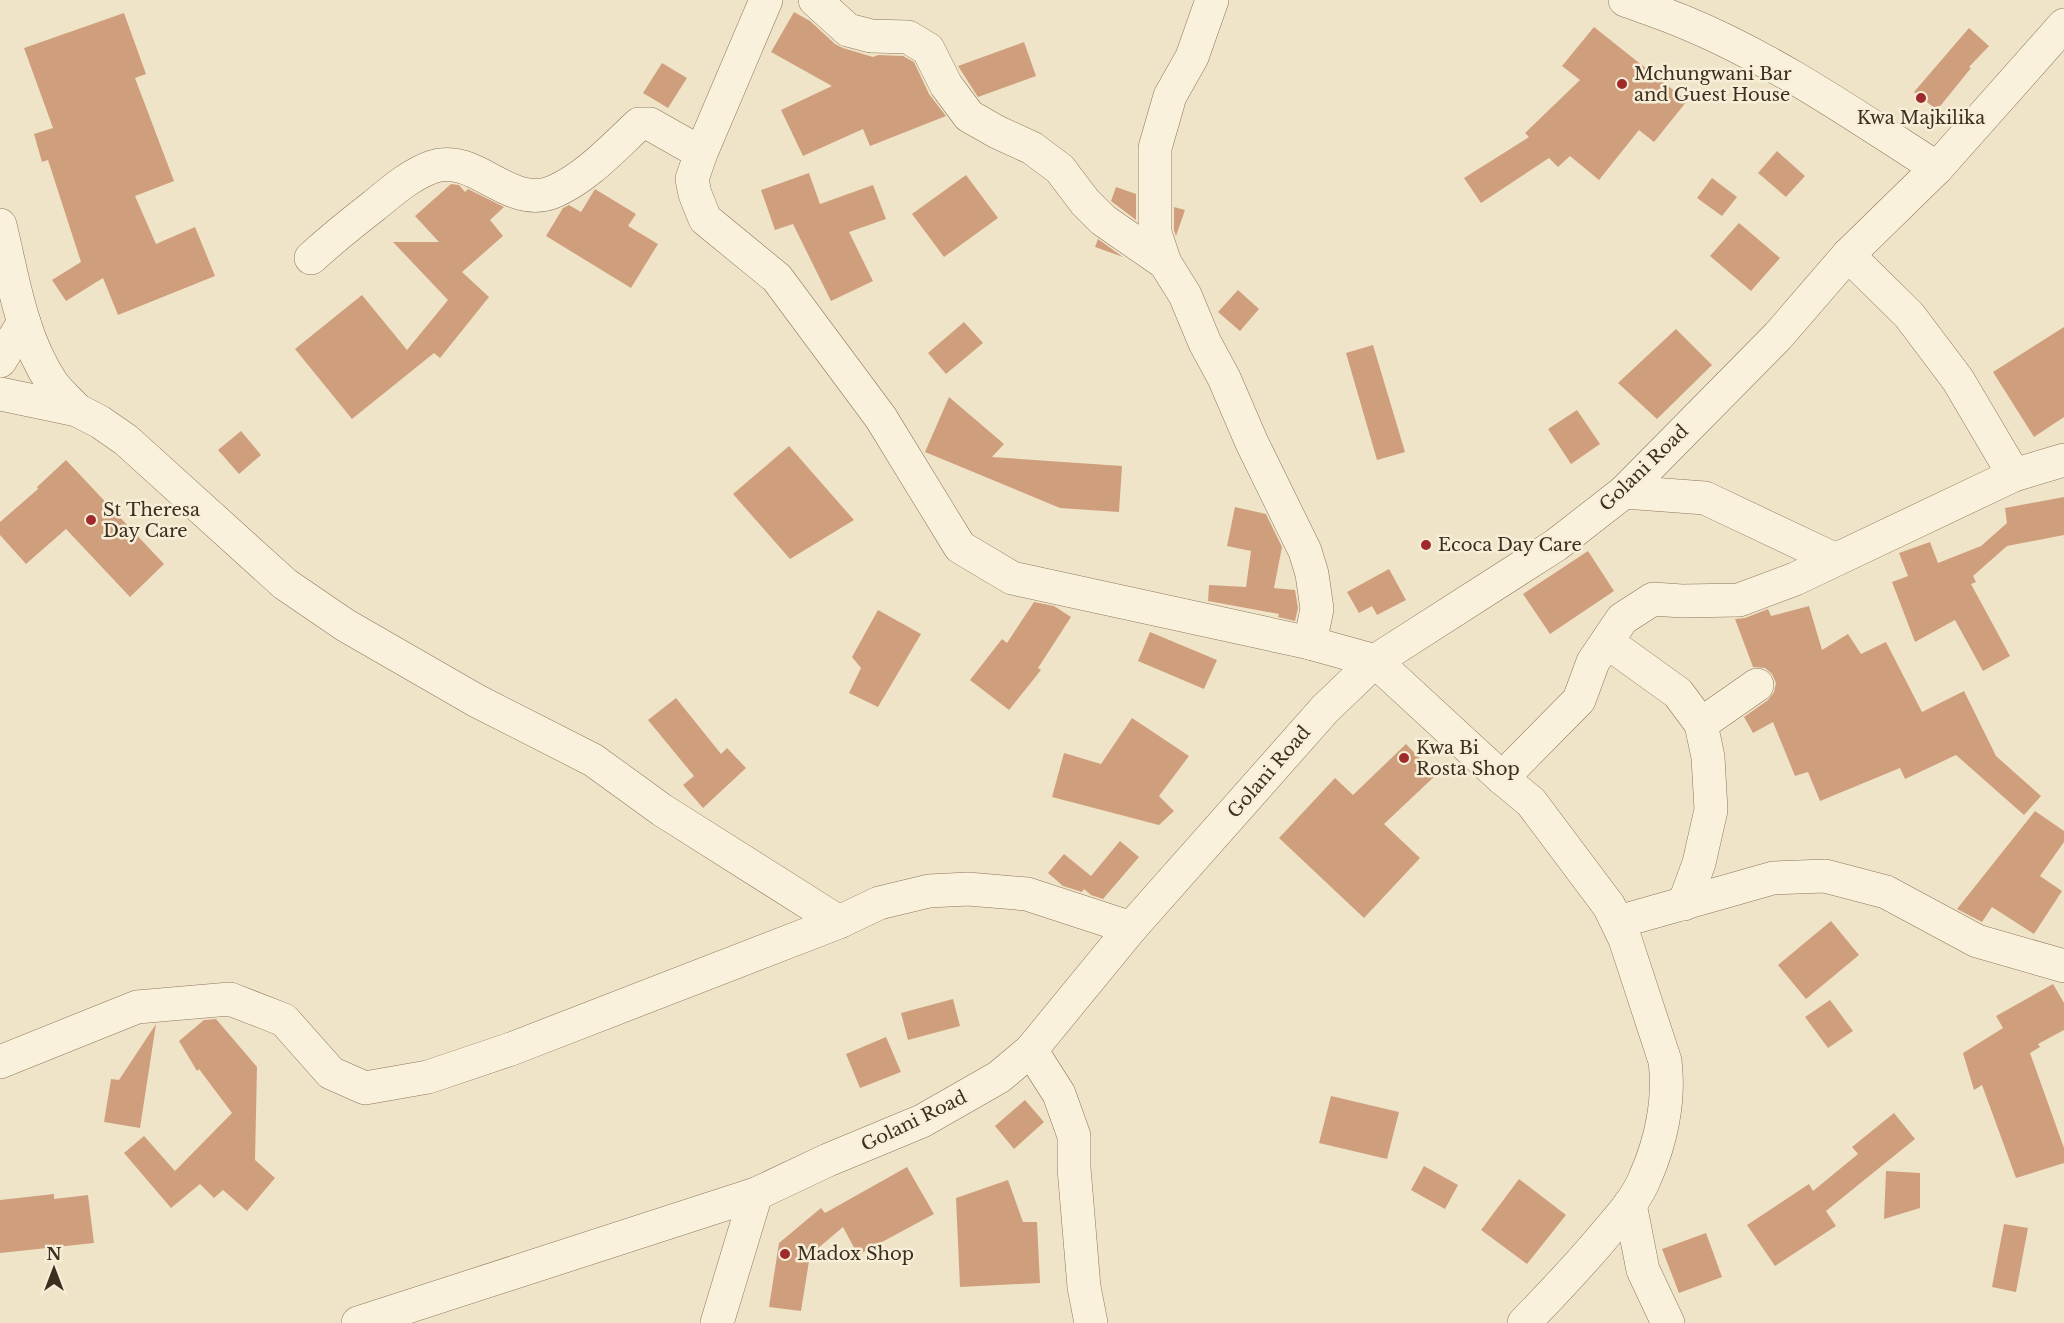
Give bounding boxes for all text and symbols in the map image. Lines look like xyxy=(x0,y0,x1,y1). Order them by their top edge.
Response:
place label: Mchungwani Bar and Guest House xyxy=(1634,63,1792,106)
marker: Mchungwani Bar and Guest House xyxy=(1615,77,1629,91)
marker: Kwa Majkilika xyxy=(1914,91,1928,105)
place label: Kwa Majkilika xyxy=(1857,107,1985,129)
street label: Golani Road xyxy=(1595,420,1693,516)
place label: St Theresa Day Care xyxy=(103,499,200,542)
marker: St Theresa Day Care xyxy=(84,513,98,527)
place label: Ecoca Day Care xyxy=(1438,534,1582,556)
marker: Ecoca Day Care xyxy=(1419,538,1433,552)
street label: Golani Road xyxy=(1223,721,1315,823)
place label: Kwa Bi Rosta Shop xyxy=(1416,737,1520,780)
marker: Kwa Bi Rosta Shop xyxy=(1397,751,1411,765)
street label: Golani Road xyxy=(858,1086,970,1156)
north arrow xyxy=(24,1239,84,1299)
place label: Madox Shop xyxy=(797,1243,914,1265)
text: N xyxy=(46,1244,62,1264)
marker: Madox Shop xyxy=(778,1247,792,1261)

